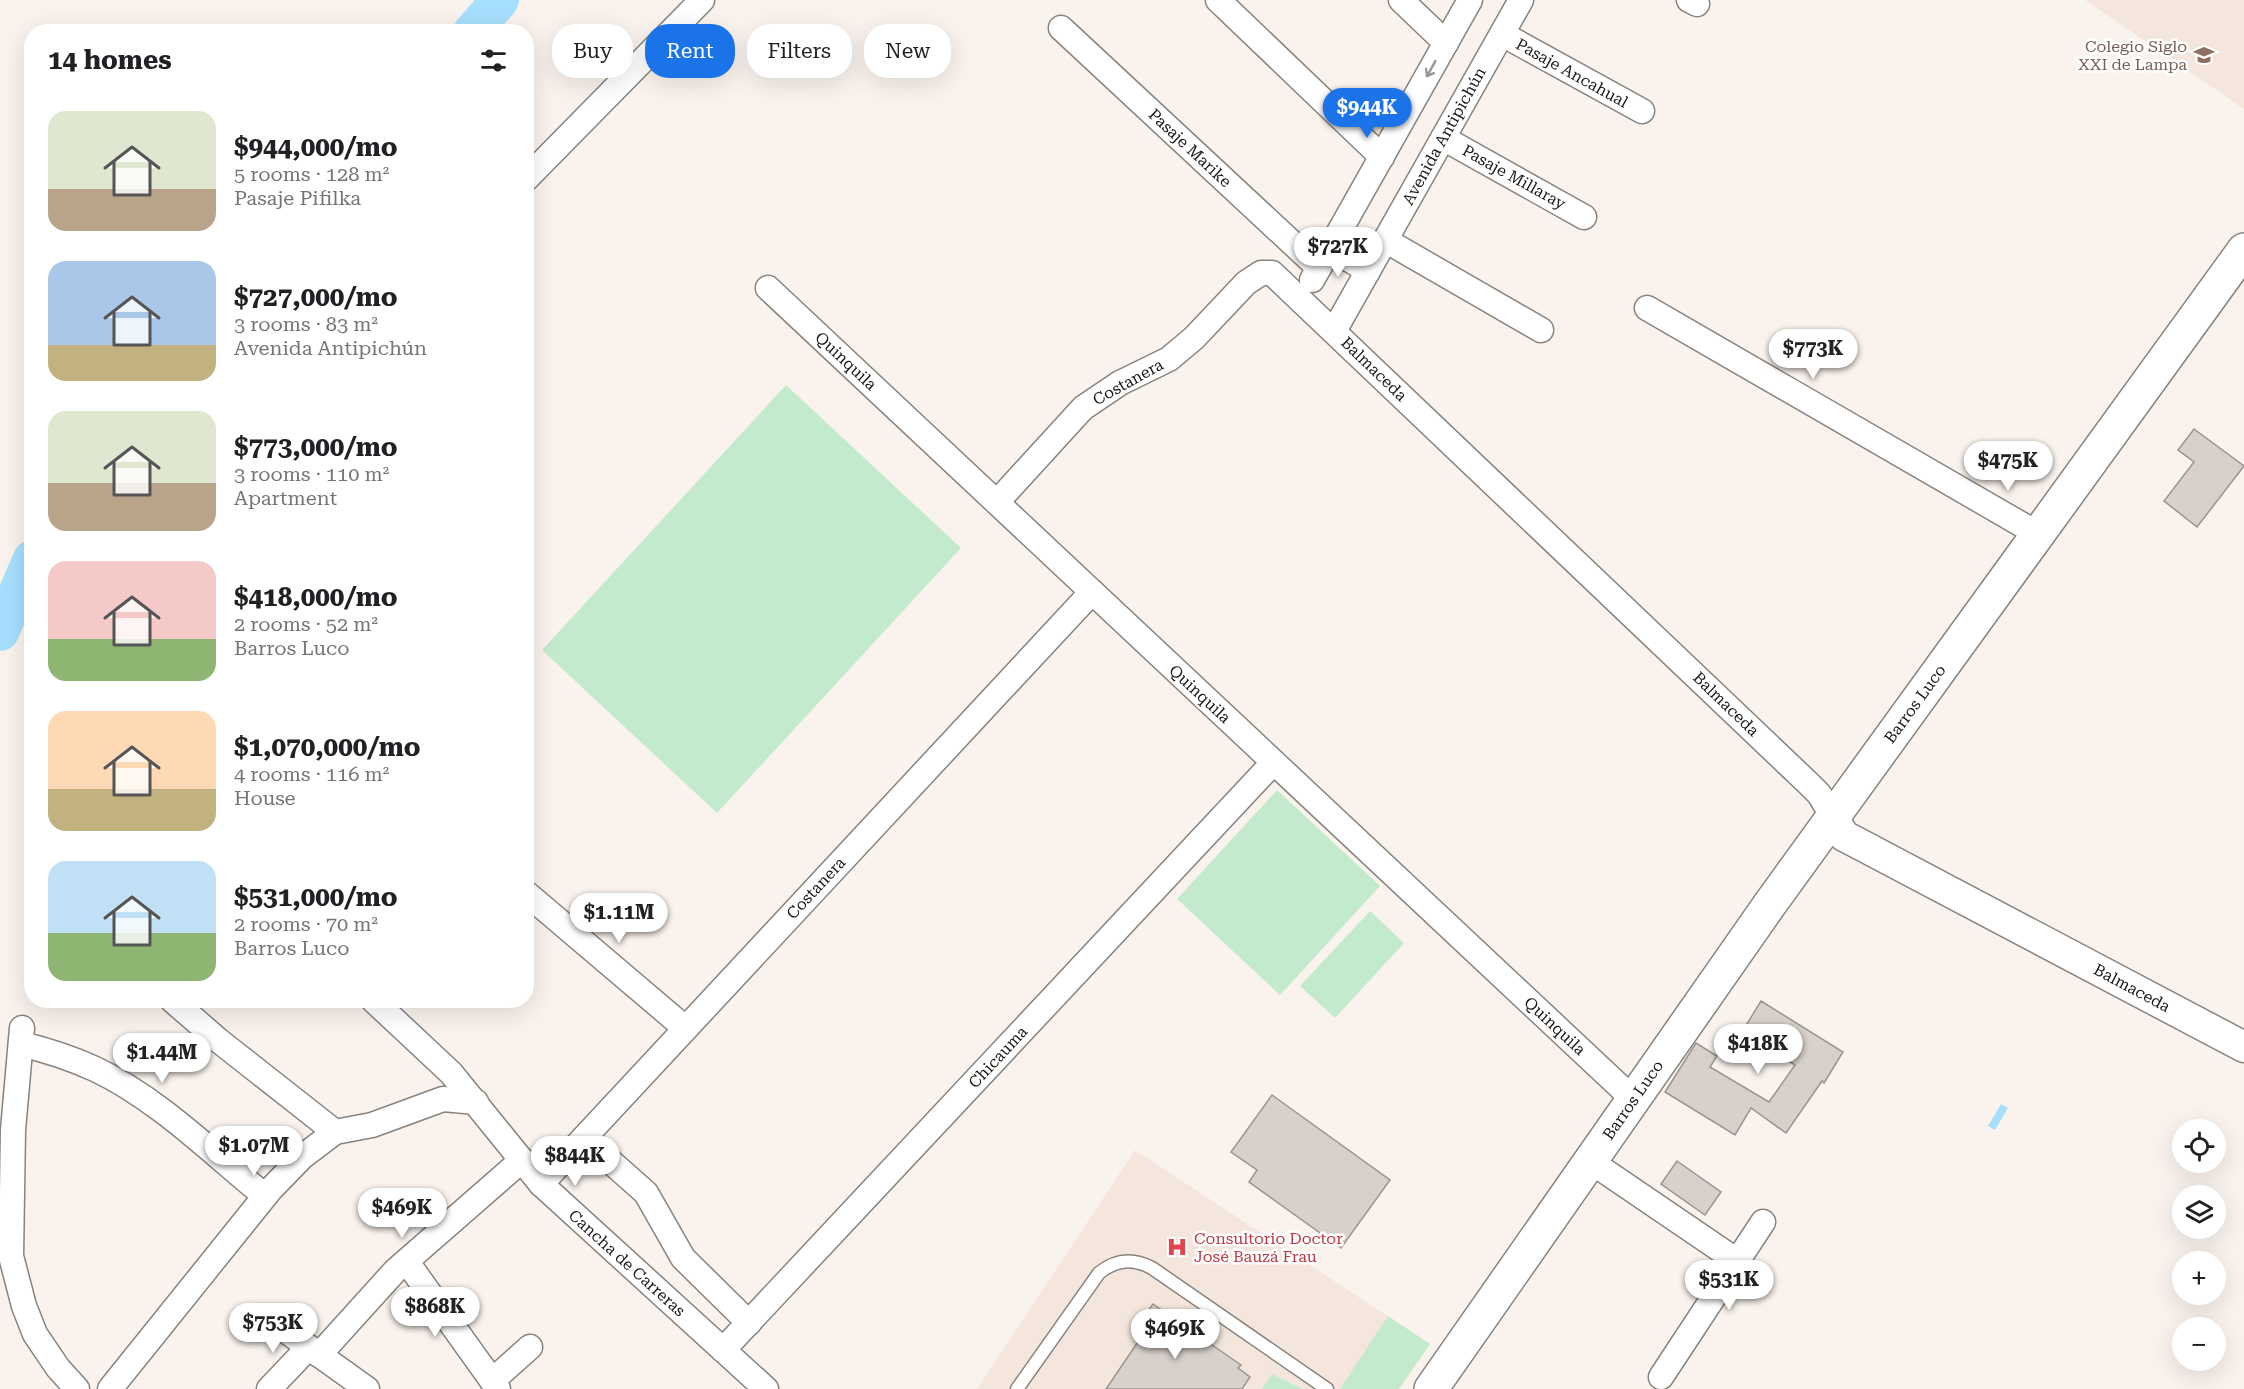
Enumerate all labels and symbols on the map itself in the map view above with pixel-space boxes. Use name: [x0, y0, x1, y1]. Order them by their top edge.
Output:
street label: Pasaje Ancahual: [1513, 34, 1631, 112]
place label: Colegio Siglo XXI de Lampa: [2078, 37, 2187, 74]
school or university icon: Colegio Siglo XXI de Lampa: [2192, 43, 2216, 67]
one-way arrow: [1425, 60, 1437, 77]
street label: Avenida Antipichún: [1398, 64, 1490, 208]
pin: $944K: [1325, 88, 1409, 139]
street label: Pasaje Marike: [1145, 105, 1235, 191]
street label: Pasaje Millaray: [1459, 141, 1570, 214]
pin: $727K: [1296, 227, 1380, 278]
street label: Quinquila: [811, 328, 881, 394]
pin: $773K: [1771, 329, 1855, 380]
street label: Balmaceda: [1337, 333, 1411, 405]
street label: Costanera: [1089, 355, 1167, 409]
pin: $475K: [1966, 441, 2050, 492]
street label: Quinquila: [1165, 661, 1235, 727]
street label: Barros Luco: [1880, 661, 1950, 747]
street label: Balmaceda: [1689, 668, 1763, 740]
street label: Costanera: [783, 853, 850, 923]
pin: $1.11M: [570, 893, 668, 944]
street label: Balmaceda: [2090, 960, 2174, 1016]
street label: Quinquila: [1520, 993, 1590, 1059]
street label: Chicauma: [965, 1022, 1032, 1092]
pin: $418K: [1716, 1024, 1800, 1075]
pin: $1.44M: [113, 1033, 211, 1084]
street label: Barros Luco: [1599, 1057, 1667, 1143]
pin: $1.07M: [205, 1126, 303, 1177]
pin: $844K: [533, 1136, 617, 1187]
pin: $469K: [360, 1188, 444, 1239]
street label: Cancha de Carreras: [565, 1206, 689, 1321]
place label: Consultorio Doctor José Bauzá Frau: [1194, 1229, 1343, 1266]
hospital icon: Consultorio Doctor José Bauzá Frau: [1165, 1235, 1189, 1259]
pin: $531K: [1687, 1260, 1771, 1311]
pin: $868K: [393, 1287, 477, 1338]
pin: $753K: [231, 1303, 315, 1354]
pin: $469K: [1133, 1309, 1217, 1360]

